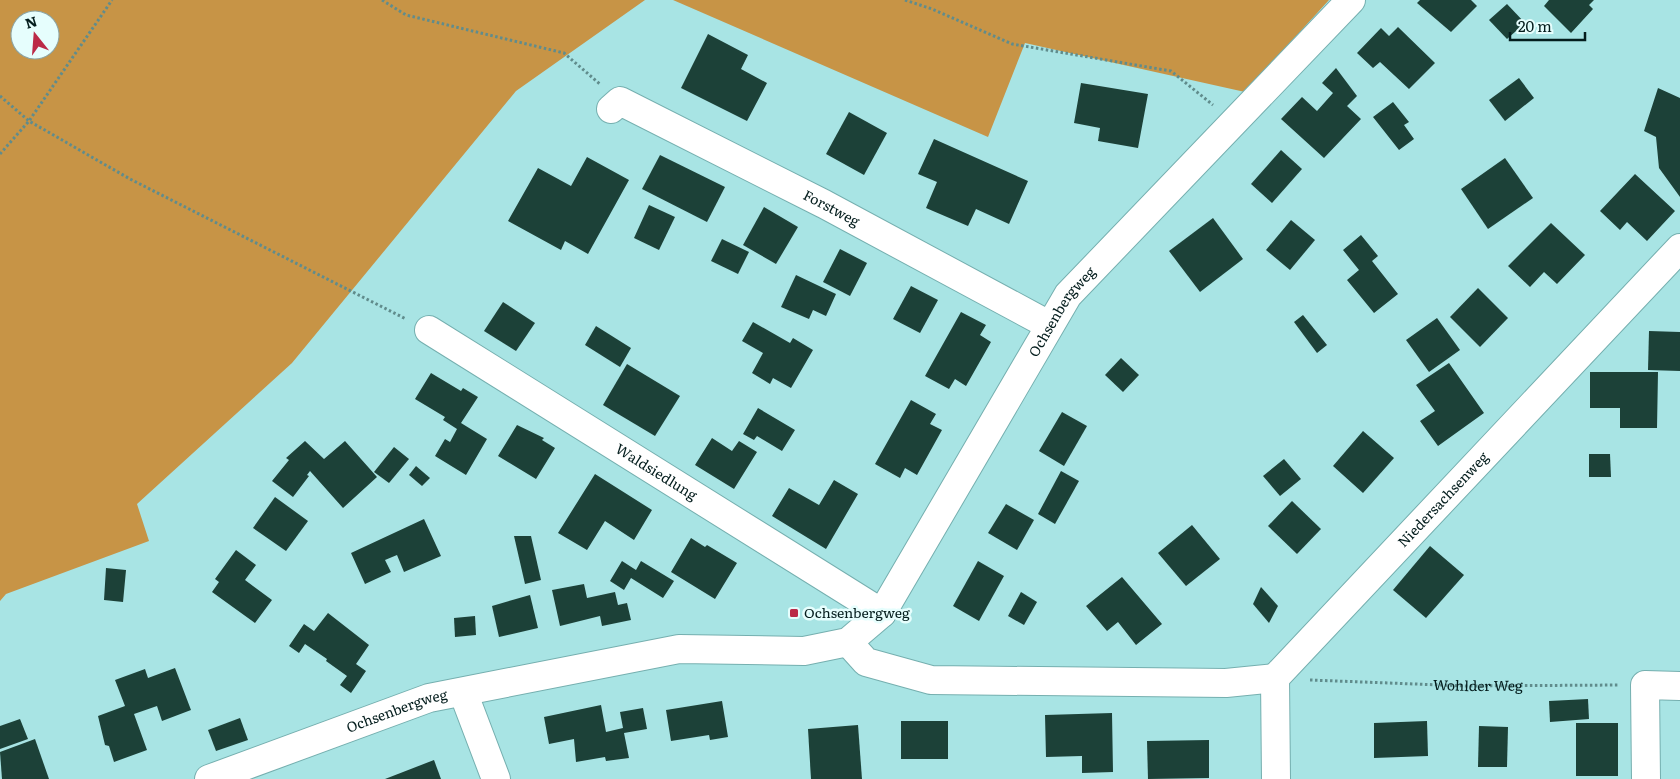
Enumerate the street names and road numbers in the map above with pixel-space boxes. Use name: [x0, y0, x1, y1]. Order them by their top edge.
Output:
street label: Forstweg: [800, 184, 864, 231]
street label: Ochsenbergweg: [1023, 261, 1099, 360]
street label: Waldsiedlung: [612, 438, 702, 504]
street label: Niedersachsenweg: [1392, 447, 1492, 551]
street label: Wohlder Weg: [1433, 674, 1523, 695]
street label: Ochsenbergweg: [343, 684, 449, 737]

